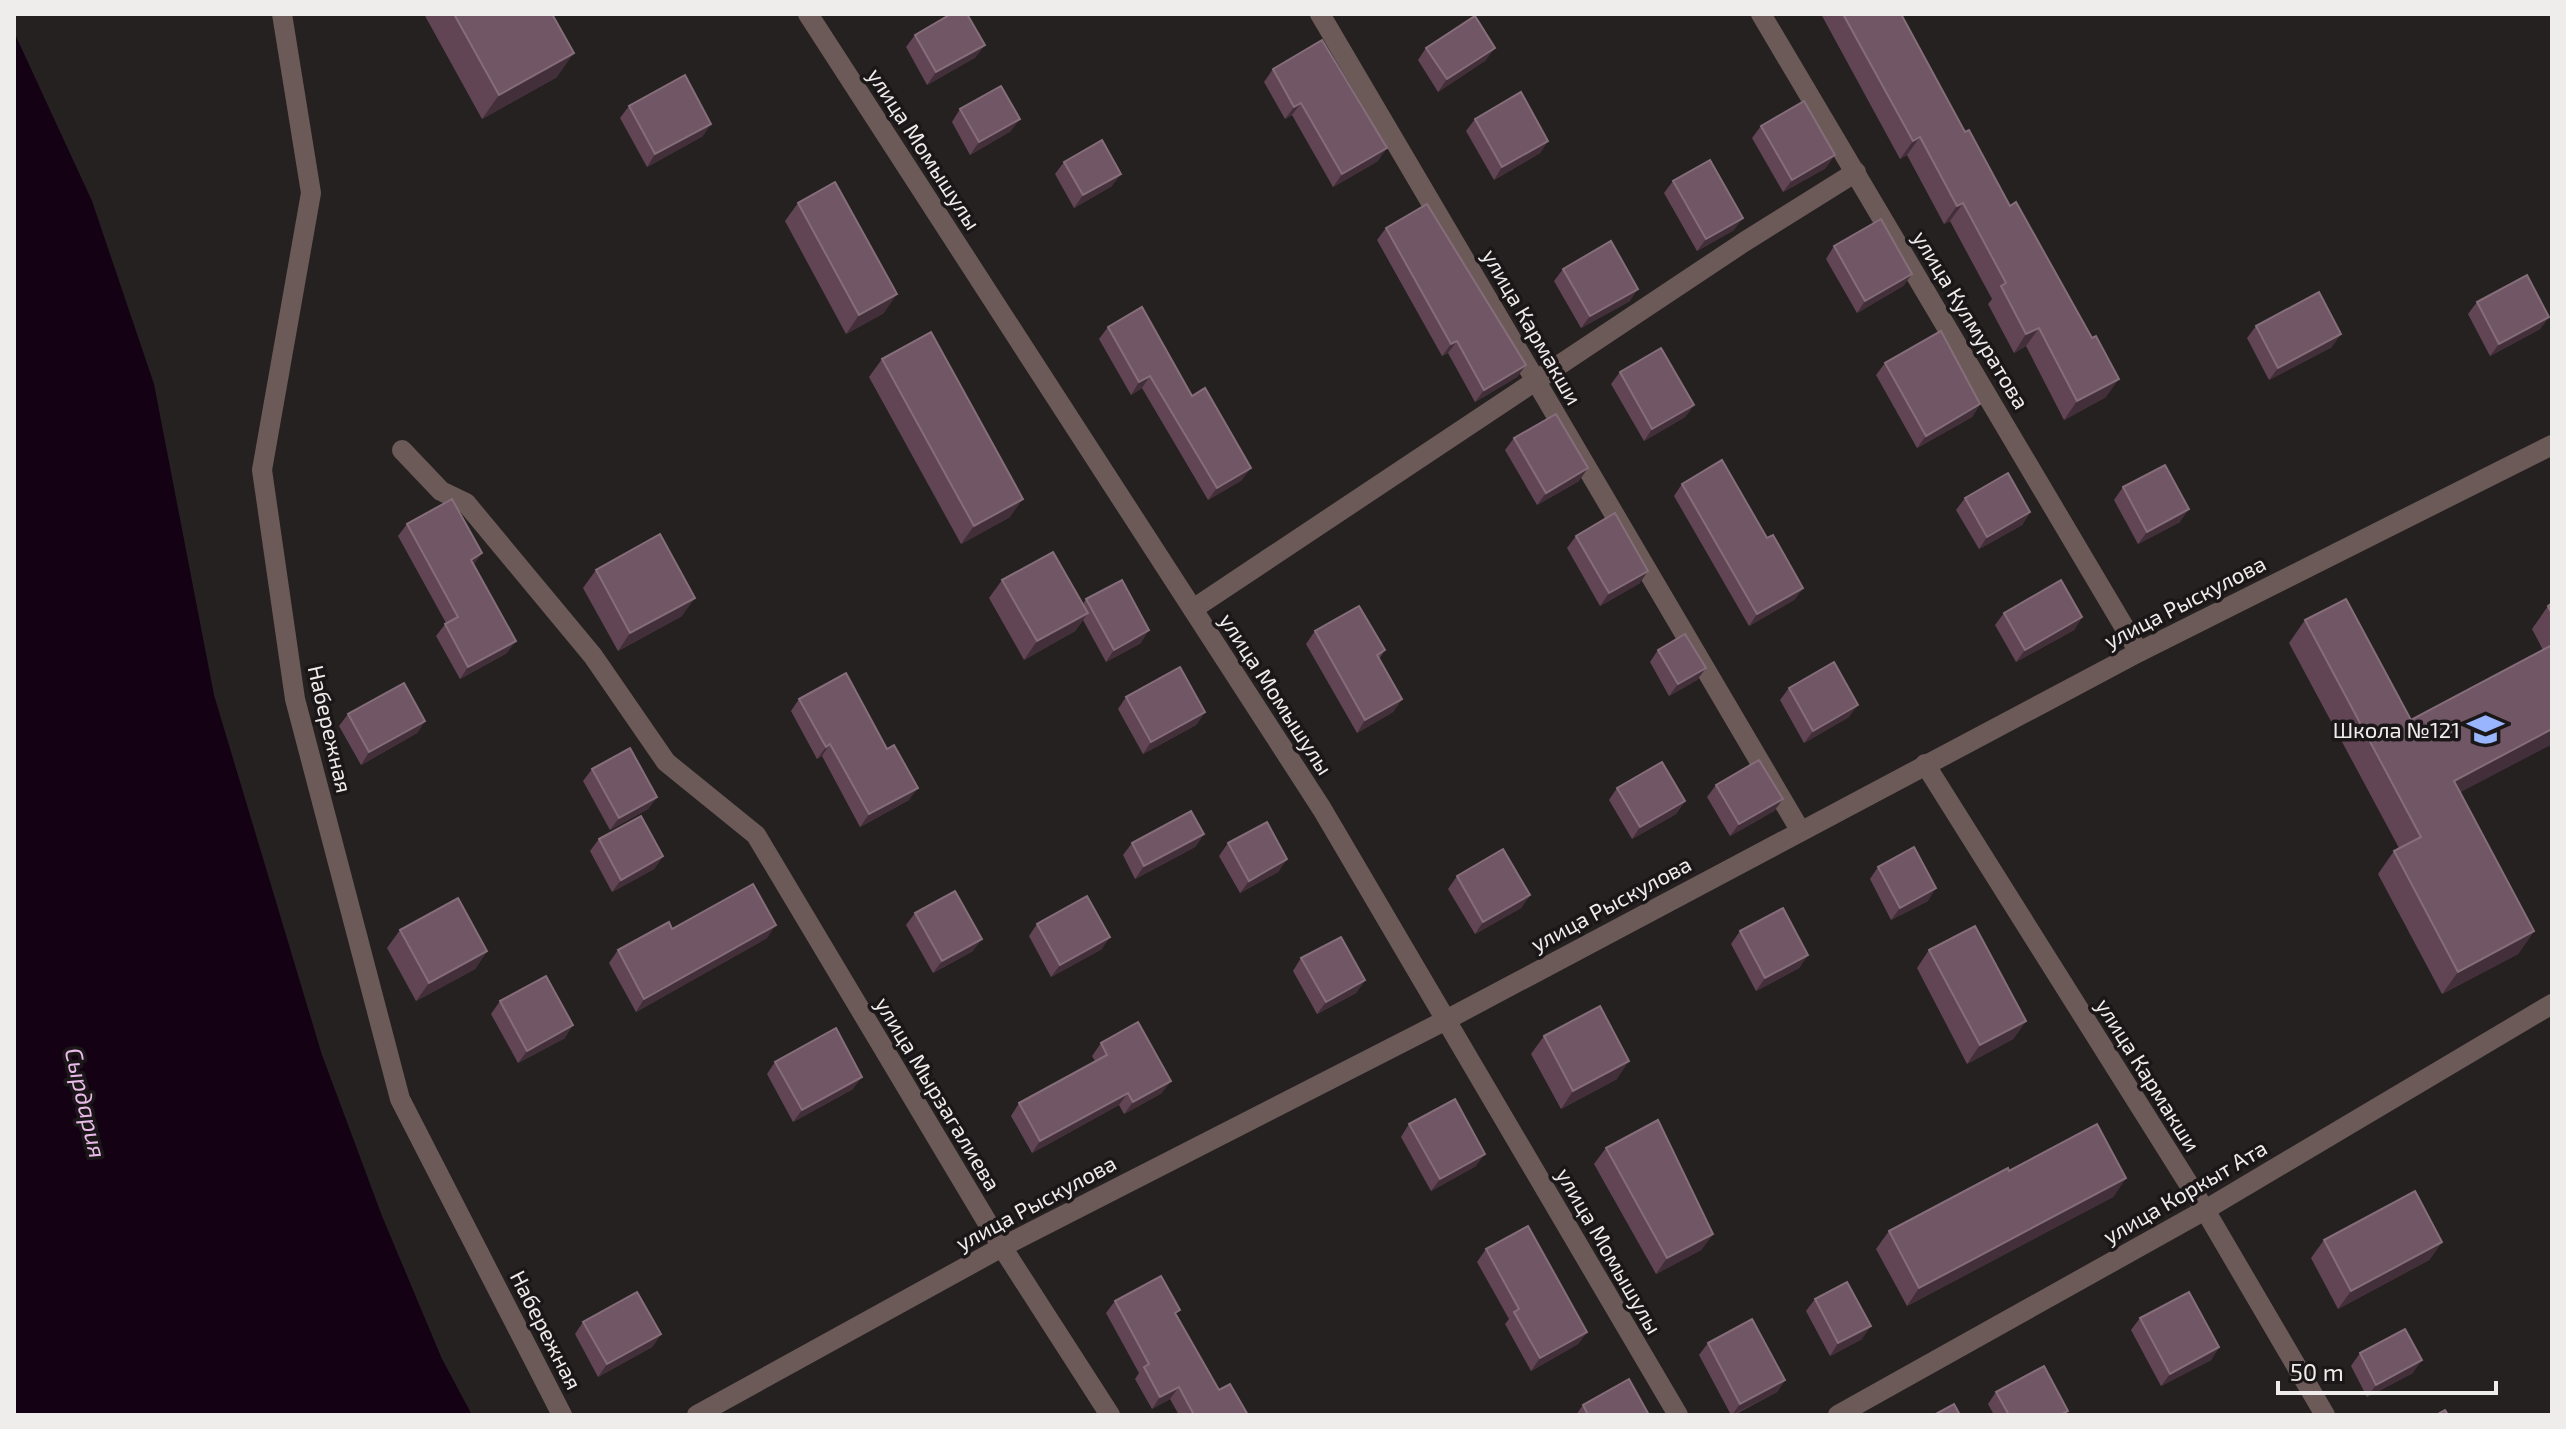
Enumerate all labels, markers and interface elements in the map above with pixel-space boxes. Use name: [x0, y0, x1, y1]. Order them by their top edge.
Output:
street label: улица Момышулы: [862, 63, 987, 235]
street label: улица Кулмуратова: [1908, 226, 2035, 414]
street label: улица Кармакши: [1477, 244, 1588, 410]
street label: улица Рыскулова: [2099, 549, 2270, 654]
street label: улица Момышулы: [1214, 608, 1339, 780]
street label: Набережная: [304, 662, 358, 795]
school or university icon: Школа №121: [2467, 711, 2505, 749]
place label: Школа №121: [2333, 716, 2460, 742]
street label: улица Рыскулова: [1526, 850, 1696, 957]
street label: улица Мырзагалиева: [870, 992, 1007, 1195]
street label: улица Кармакши: [2090, 993, 2206, 1156]
water label: Сырдария: [60, 1045, 113, 1161]
street label: улица Коркыт Ата: [2098, 1134, 2271, 1249]
street label: улица Рыскулова: [951, 1149, 1121, 1256]
street label: улица Момышулы: [1551, 1163, 1668, 1339]
street label: Набережная: [506, 1266, 588, 1393]
scale bar: [2278, 1345, 2496, 1395]
text: 50 m: [2290, 1357, 2344, 1386]

